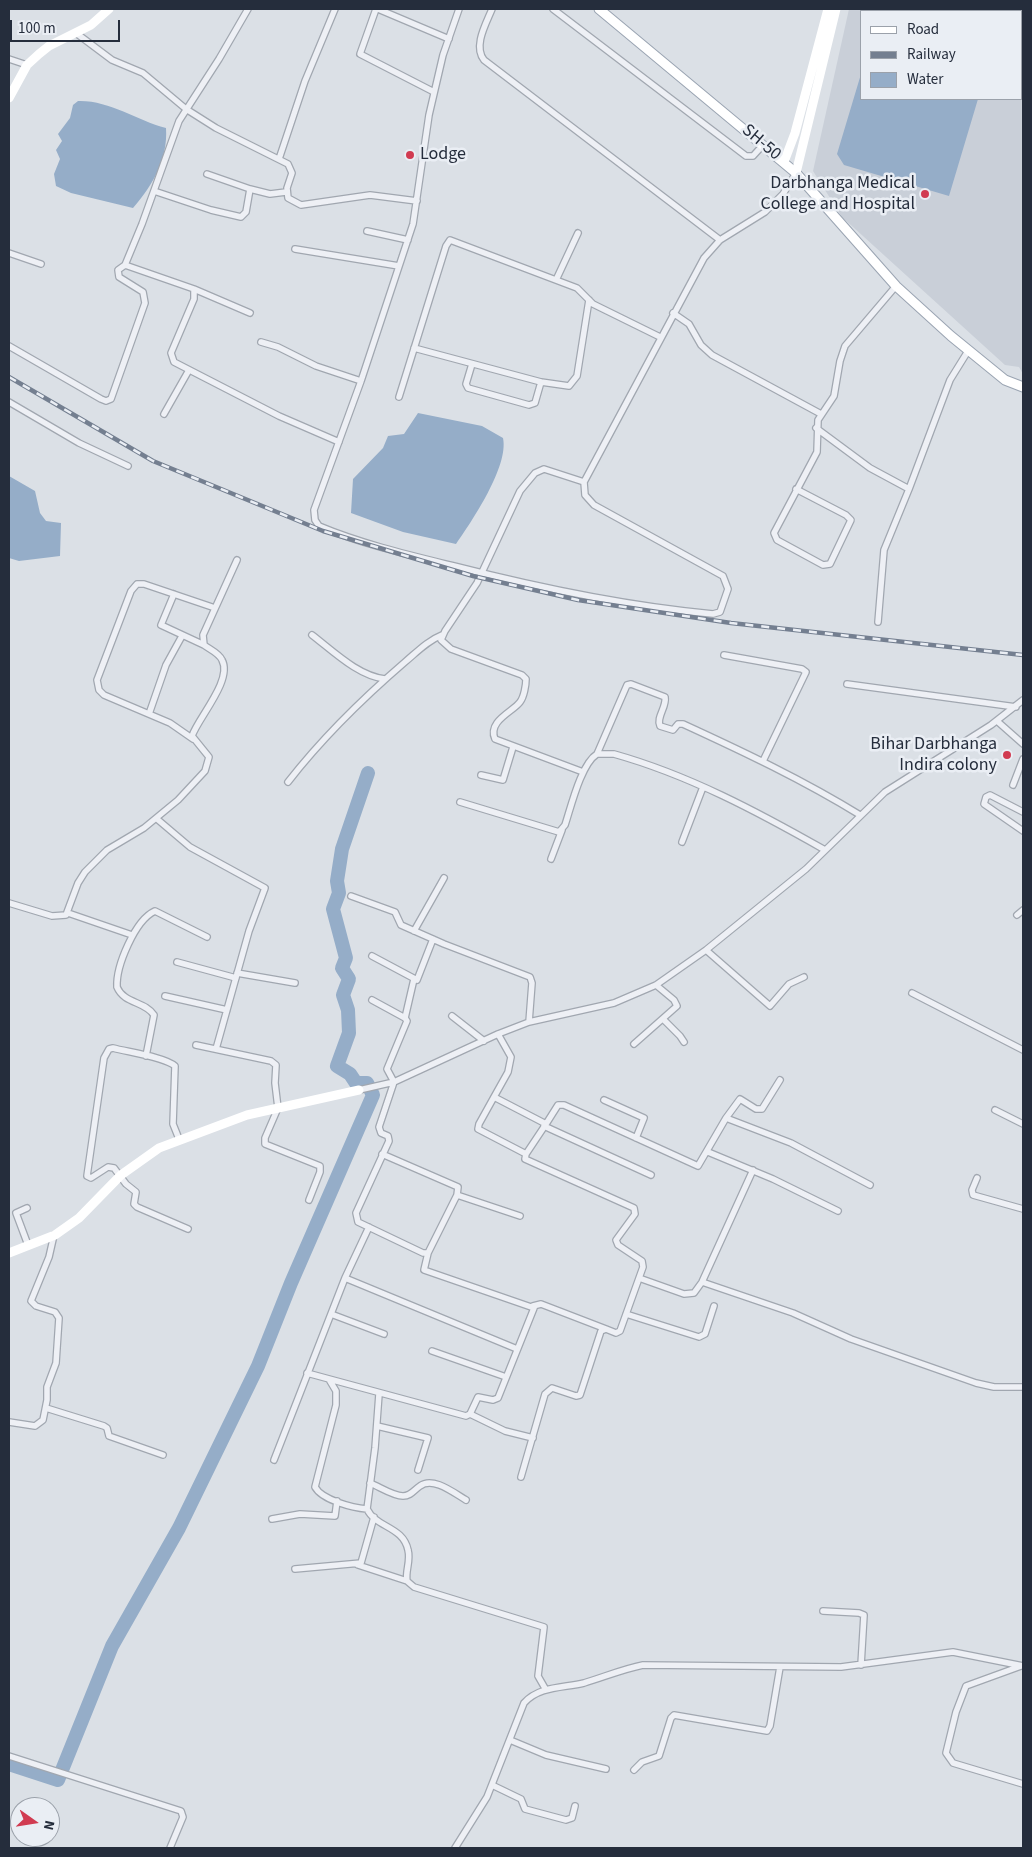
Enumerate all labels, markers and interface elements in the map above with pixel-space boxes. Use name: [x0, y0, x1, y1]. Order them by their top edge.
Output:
scale bar: [12, 10, 122, 42]
legend: [860, 10, 1022, 100]
text: 100 m: [18, 18, 56, 39]
text: Road: [907, 19, 939, 40]
text: Railway: [907, 44, 956, 65]
text: Water: [907, 69, 943, 90]
street label: SH-50: [737, 120, 785, 166]
place label: Lodge: [420, 144, 466, 166]
marker: Lodge: [404, 149, 416, 161]
place label: Darbhanga Medical College and Hospital: [760, 173, 915, 215]
marker: Darbhanga Medical College and Hospital: [919, 188, 931, 200]
place label: Bihar Darbhanga Indira colony: [870, 734, 997, 776]
marker: Bihar Darbhanga Indira colony: [1001, 749, 1013, 761]
north arrow: [10, 1797, 60, 1847]
text: N: [38, 1818, 59, 1832]

